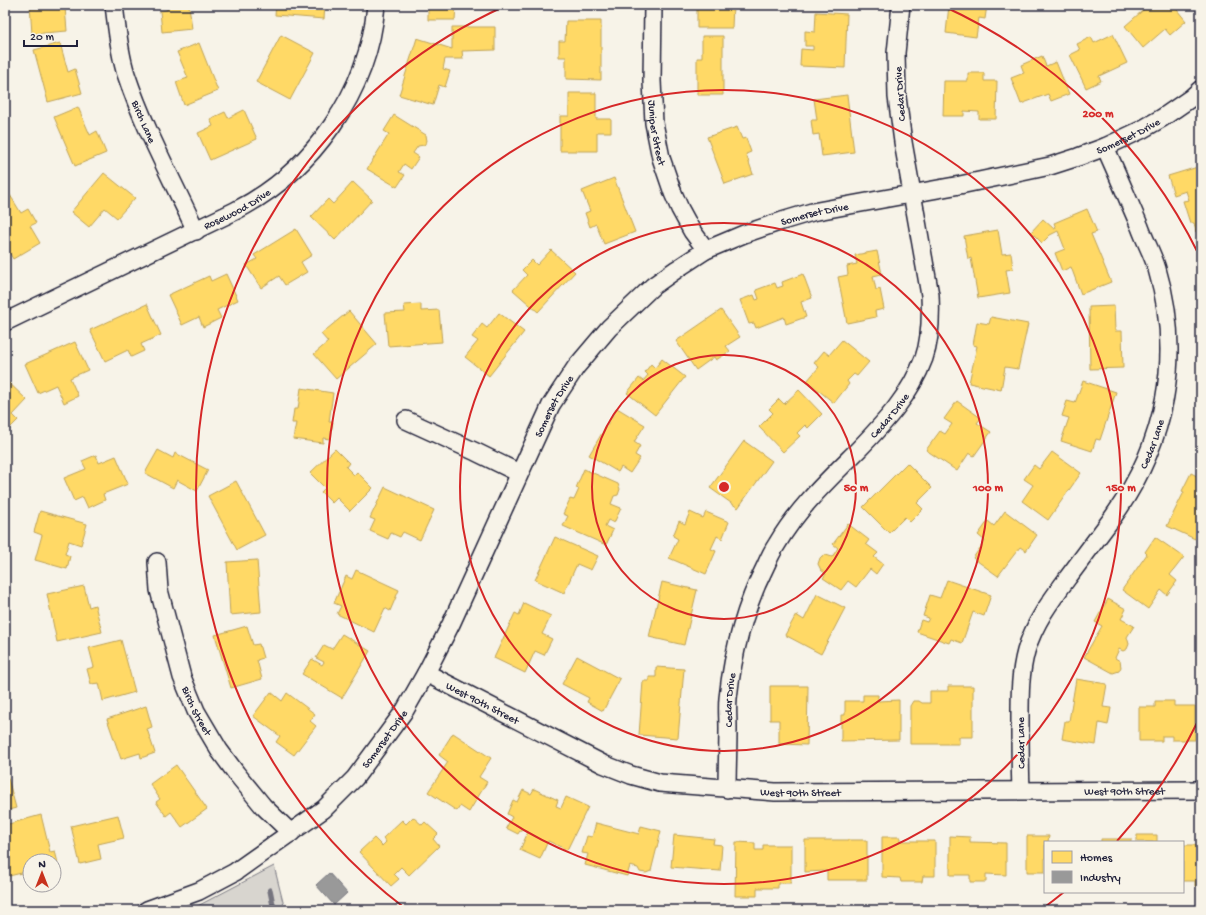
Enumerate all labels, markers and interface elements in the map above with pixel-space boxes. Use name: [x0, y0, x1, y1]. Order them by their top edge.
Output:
scale bar: [24, 22, 77, 48]
text: 20 m: [30, 31, 55, 45]
street label: Cedar Drive: [893, 66, 909, 122]
street label: Birch Lane: [128, 98, 157, 146]
street label: Juniper Street: [645, 100, 668, 169]
text: 200 m: [1083, 108, 1114, 122]
street label: Somerset Drive: [1095, 116, 1163, 158]
street label: Rosewood Drive: [202, 187, 274, 233]
street label: Somerset Drive: [780, 201, 850, 229]
street label: Somerset Drive: [533, 373, 577, 439]
street label: Cedar Drive: [868, 391, 913, 441]
street label: Cedar Lane: [1138, 418, 1168, 471]
centre of rings: [717, 480, 731, 494]
text: 50 m: [844, 482, 869, 496]
text: 100 m: [972, 482, 1003, 496]
text: 150 m: [1105, 482, 1136, 496]
street label: Cedar Drive: [724, 672, 739, 727]
street label: West 90th Street: [444, 680, 522, 728]
street label: Birch Street: [178, 684, 214, 740]
street label: Somerset Drive: [360, 708, 411, 771]
street label: Cedar Lane: [1016, 717, 1028, 769]
street label: West 90th Street: [1084, 786, 1166, 799]
street label: West 90th Street: [760, 787, 842, 800]
legend: [1044, 841, 1184, 893]
text: Homes: [1080, 852, 1113, 866]
north arrow: [22, 853, 62, 893]
text: N: [38, 859, 46, 871]
text: Industry: [1080, 872, 1121, 886]

